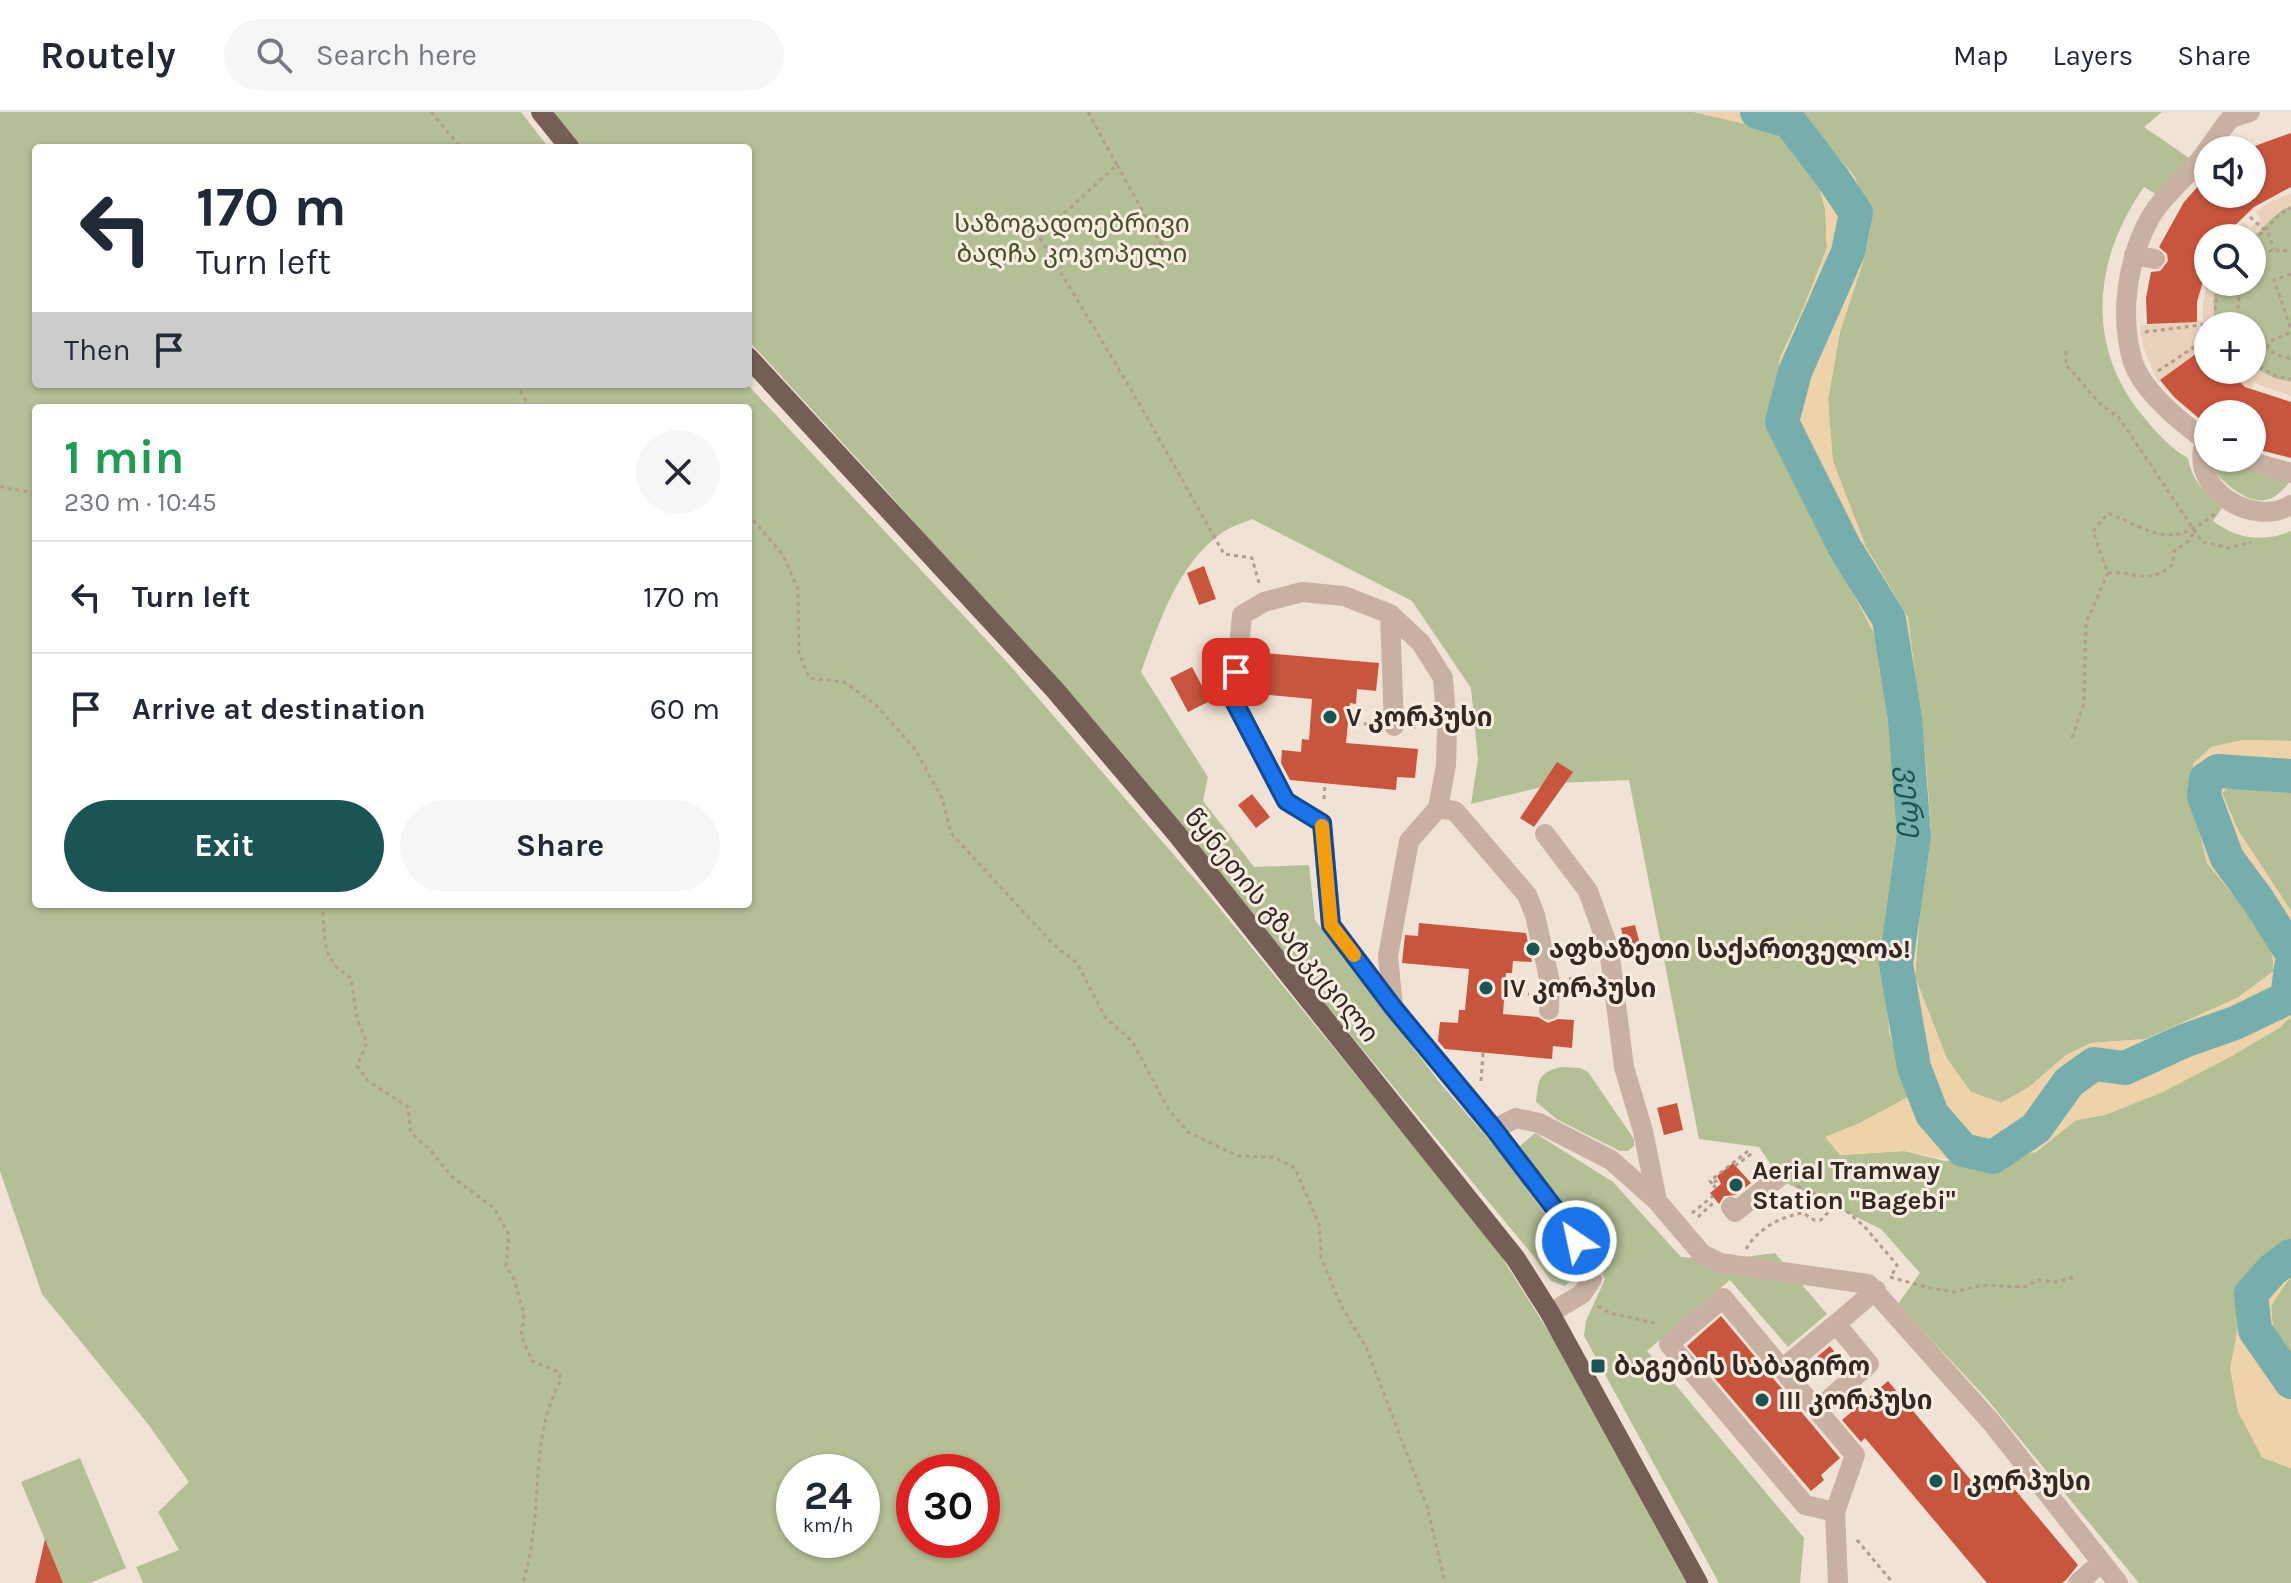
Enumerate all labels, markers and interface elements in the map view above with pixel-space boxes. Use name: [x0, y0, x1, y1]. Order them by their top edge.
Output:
search box: [224, 19, 784, 91]
text: Routely: [40, 33, 176, 78]
icon: search: [252, 33, 296, 77]
text: Search here: [316, 37, 477, 73]
text: Map: [1953, 39, 2008, 72]
text: Layers: [2052, 39, 2133, 72]
text: Share: [2177, 39, 2251, 72]
map controls: [2194, 136, 2266, 472]
button: sound: [2194, 136, 2266, 208]
text: 170 m: [196, 174, 347, 239]
icon: left: [64, 176, 168, 280]
park label: საზოგადოებრივი ბაღჩა კოკოპელი: [954, 208, 1190, 269]
button: search: [2194, 224, 2266, 296]
text: Turn left: [196, 241, 331, 283]
button: +: [2194, 312, 2266, 384]
icon: arrive: [147, 328, 191, 372]
text: Then: [64, 332, 131, 368]
button: −: [2194, 400, 2266, 472]
text: 1 min: [64, 429, 184, 485]
button: close: [636, 430, 720, 514]
text: 230 m · 10:45: [64, 487, 217, 518]
icon: left: [64, 575, 108, 619]
text: Turn left: [132, 579, 250, 615]
text: 170 m: [643, 579, 720, 615]
pin: [1202, 638, 1270, 706]
icon: arrive: [1214, 650, 1258, 694]
icon: arrive: [64, 687, 108, 731]
text: Arrive at destination: [132, 691, 426, 727]
text: 60 m: [650, 691, 720, 727]
place label: V კორპუსი: [1346, 702, 1492, 733]
marker: V კორპუსი: [1321, 708, 1339, 726]
water label: ვერე: [1892, 764, 1930, 840]
button: Exit: [64, 800, 384, 892]
button: Share: [400, 800, 720, 892]
street label: წყნეთის გზატკეცილი: [1178, 802, 1385, 1048]
place label: აფხაზეთი საქართველოა!: [1549, 934, 1911, 965]
marker: აფხაზეთი საქართველოა!: [1524, 940, 1542, 958]
place label: IV კორპუსი: [1502, 973, 1656, 1004]
marker: IV კორპუსი: [1477, 979, 1495, 997]
place label: Aerial Tramway Station "Bagebi": [1752, 1155, 1956, 1216]
marker: Aerial Tramway Station "Bagebi": [1727, 1176, 1745, 1194]
position arrow: [1534, 1199, 1618, 1283]
place label: ბაგების საბაგირო: [1614, 1351, 1870, 1382]
marker: ბაგების საბაგირო: [1589, 1357, 1607, 1375]
place label: III კორპუსი: [1778, 1385, 1933, 1416]
marker: III კორპუსი: [1753, 1391, 1771, 1409]
speed limit sign: 30: [896, 1454, 1000, 1558]
place label: I კორპუსი: [1952, 1466, 2091, 1497]
text: 24: [804, 1472, 852, 1519]
marker: I კორპუსი: [1927, 1472, 1945, 1490]
text: km/h: [803, 1514, 853, 1537]

